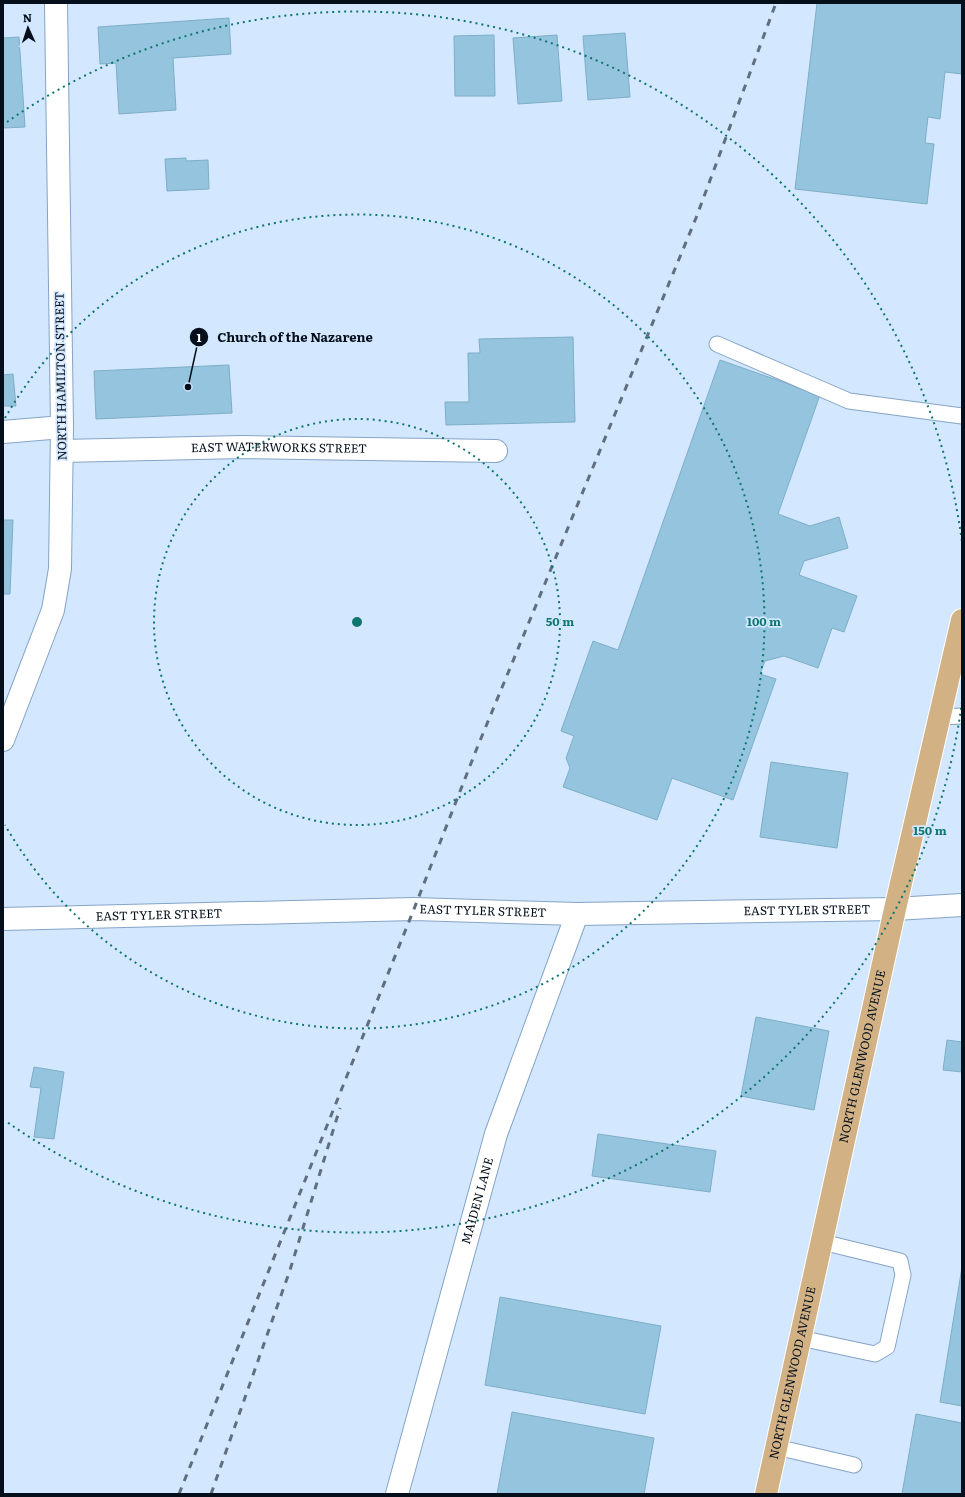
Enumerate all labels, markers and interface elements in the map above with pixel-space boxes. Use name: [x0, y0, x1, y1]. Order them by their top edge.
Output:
north arrow: [8, 8, 48, 48]
text: N: [22, 9, 32, 25]
street label: NORTH HAMILTON STREET: [50, 291, 70, 461]
callout: Church of the Nazarene: [189, 325, 380, 350]
text: Church of the Nazarene: [217, 327, 373, 346]
text: 1: [197, 328, 202, 346]
street label: EAST WATERWORKS STREET: [191, 437, 367, 457]
text: 50 m: [546, 612, 574, 630]
text: 100 m: [747, 612, 781, 630]
centre of rings: [350, 615, 364, 629]
text: 150 m: [913, 821, 947, 839]
street label: EAST TYLER STREET: [419, 899, 547, 921]
street label: EAST TYLER STREET: [743, 899, 870, 919]
street label: EAST TYLER STREET: [95, 904, 223, 925]
street label: NORTH GLENWOOD AVENUE: [834, 968, 889, 1144]
street label: MAIDEN LANE: [456, 1155, 497, 1246]
street label: NORTH GLENWOOD AVENUE: [764, 1284, 820, 1461]

